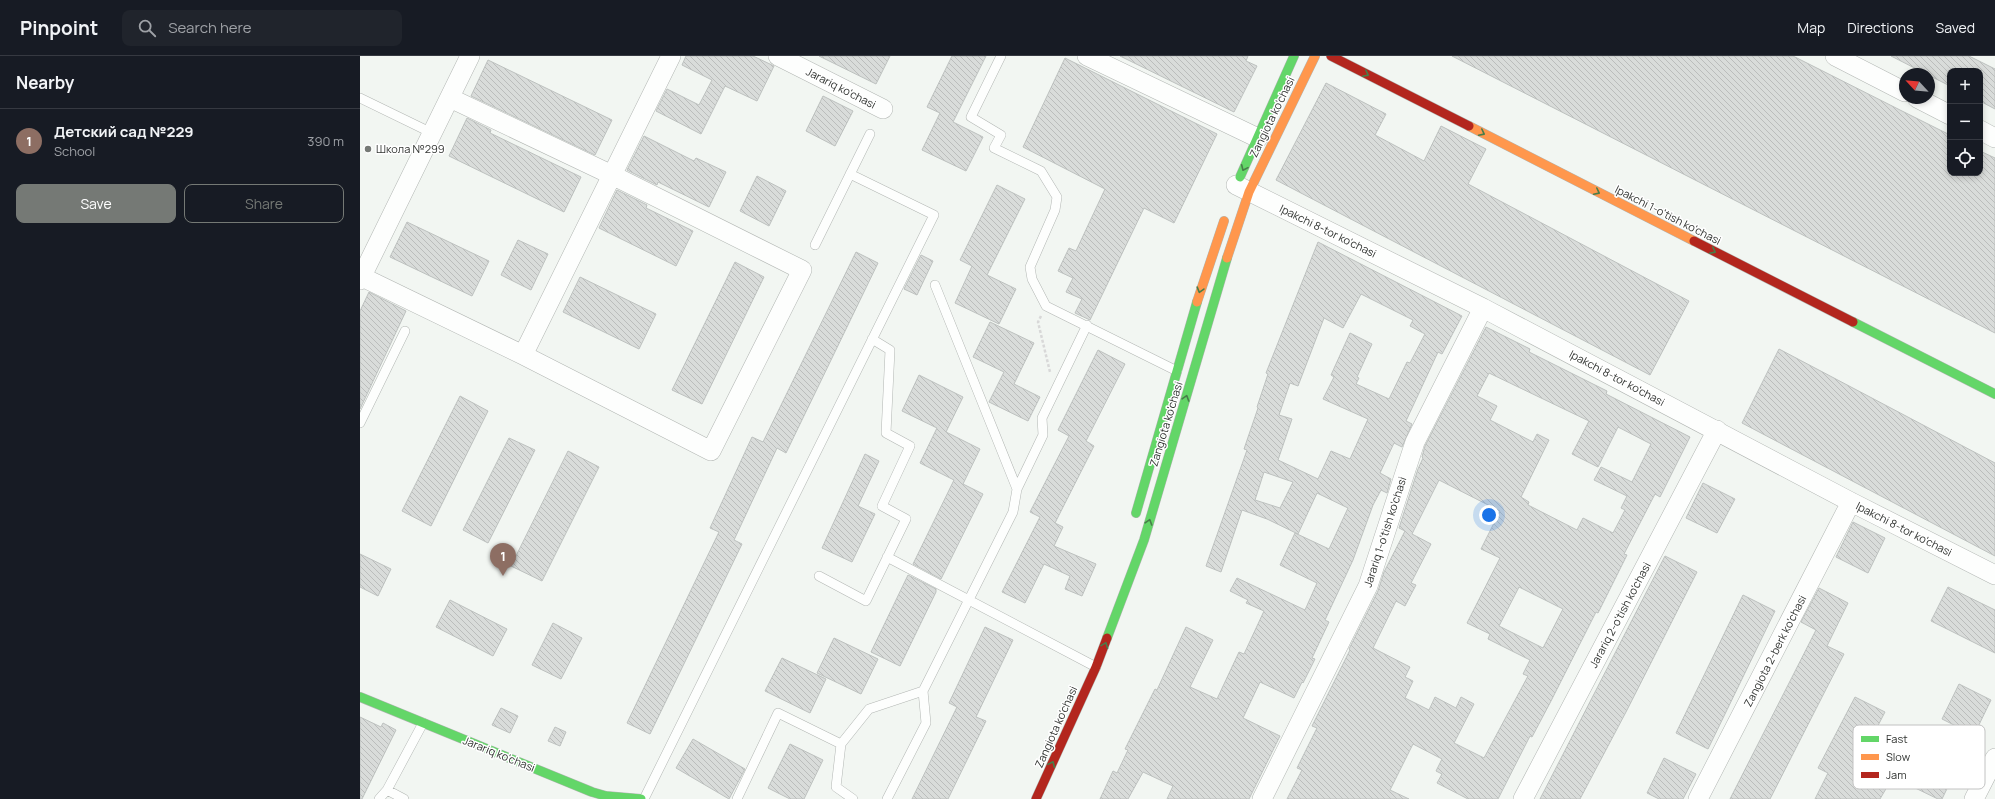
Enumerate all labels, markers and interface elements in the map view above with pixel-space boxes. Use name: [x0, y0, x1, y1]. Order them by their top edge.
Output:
search box: [122, 10, 402, 46]
text: Pinpoint: [20, 15, 98, 41]
icon: search: [136, 17, 158, 39]
text: Search here: [168, 17, 252, 38]
text: Map: [1797, 18, 1825, 37]
text: Directions: [1847, 18, 1914, 37]
text: Saved: [1936, 18, 1975, 37]
street label: Jarariq ko'chasi: [804, 64, 879, 112]
north arrow: [1899, 68, 1935, 104]
map controls: [1947, 68, 1983, 176]
button: +: [1947, 68, 1983, 104]
one-way arrow: [1362, 69, 1369, 77]
text: Nearby: [16, 71, 74, 94]
street label: Zangiota ko'chasi: [1246, 74, 1298, 160]
button: −: [1947, 104, 1983, 140]
text: Детский сад №229: [54, 121, 194, 142]
one-way arrow: [1477, 128, 1485, 136]
text: 1: [26, 132, 32, 150]
text: 390 m: [307, 132, 344, 150]
button: locate: [1947, 140, 1983, 176]
place label: Школа №299: [376, 141, 445, 156]
text: School: [54, 142, 95, 160]
marker: Школа №299: [363, 144, 373, 154]
one-way arrow: [1241, 164, 1249, 172]
street label: Ipakchi 1-o'tish ko'chasi: [1613, 181, 1724, 248]
button: Save: [16, 184, 176, 223]
button: Share: [184, 184, 344, 223]
one-way arrow: [1593, 187, 1601, 195]
street label: Ipakchi 8-tor ko'chasi: [1277, 201, 1379, 261]
one-way arrow: [1709, 246, 1717, 254]
one-way arrow: [1196, 287, 1205, 294]
street label: Ipakchi 8-tor ko'chasi: [1567, 346, 1668, 409]
street label: Zangiota ko'chasi: [1146, 380, 1186, 468]
one-way arrow: [1181, 395, 1190, 402]
street label: Jarariq 1-o'tish ko'chasi: [1360, 475, 1409, 589]
street label: Ipakchi 8-tor ko'chasi: [1854, 498, 1955, 559]
your location: [1479, 505, 1499, 525]
one-way arrow: [1144, 519, 1153, 526]
pin: 1: [490, 543, 516, 576]
street label: Jarariq 2-o'tish ko'chasi: [1585, 559, 1654, 670]
street label: Zangiota 2-berk ko'chasi: [1740, 592, 1809, 709]
one-way arrow: [1100, 641, 1108, 648]
street label: Zangiota ko'chasi: [1031, 684, 1080, 770]
legend: [1853, 725, 1985, 789]
text: Fast: [1886, 731, 1908, 746]
street label: Jarariq ko'chasi: [461, 732, 537, 775]
text: Slow: [1886, 749, 1911, 764]
one-way arrow: [1047, 760, 1055, 768]
text: Jam: [1886, 767, 1907, 782]

